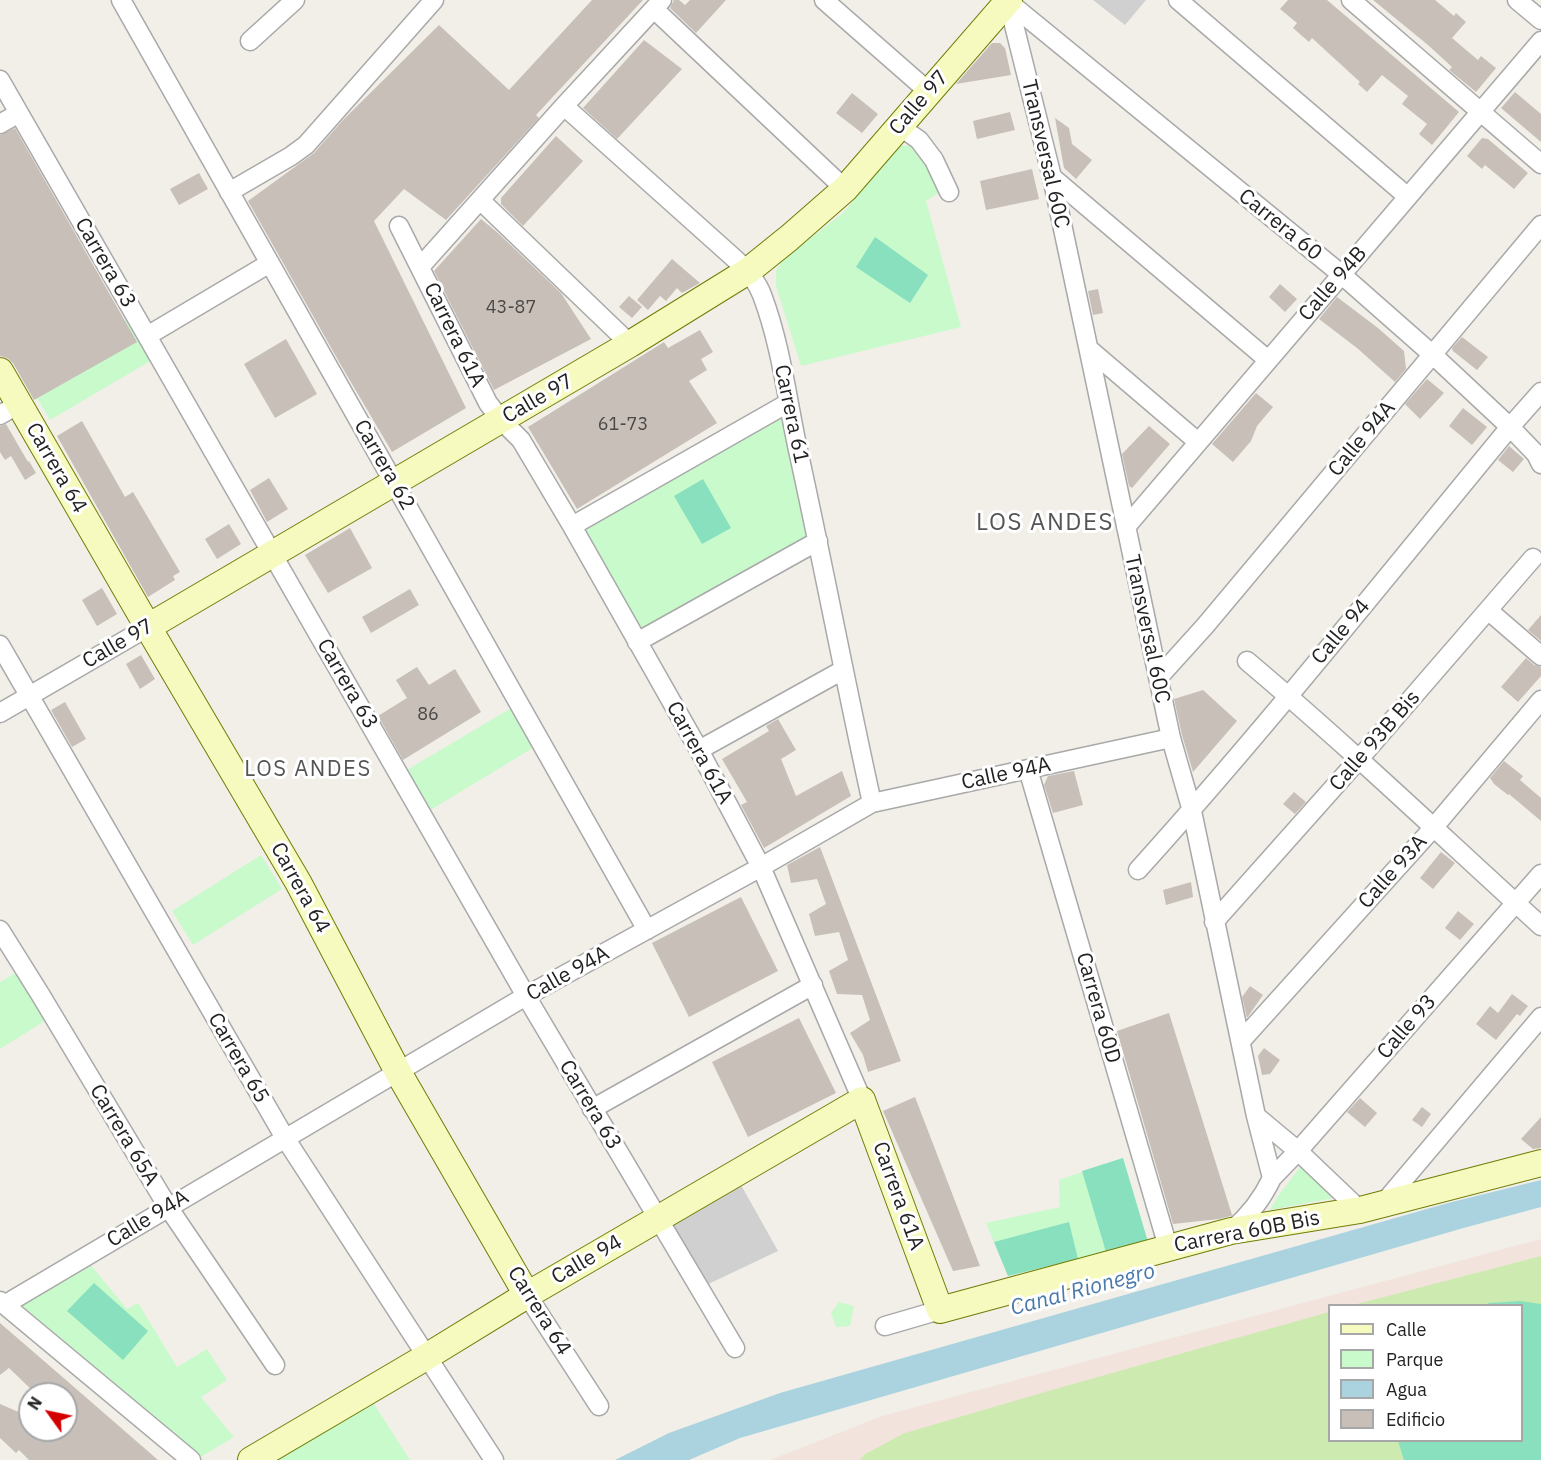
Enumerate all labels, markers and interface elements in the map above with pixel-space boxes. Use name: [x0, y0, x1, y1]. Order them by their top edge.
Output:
street label: Calle 97: [884, 66, 954, 140]
street label: Transversal 60C: [1016, 77, 1074, 231]
street label: Carrera 60: [1233, 184, 1327, 266]
street label: Carrera 63: [69, 213, 141, 313]
street label: Calle 94B: [1294, 241, 1372, 327]
street label: Carrera 61A: [418, 278, 490, 392]
house number: 43-87: [486, 297, 536, 319]
street label: Carrera 61: [768, 362, 814, 466]
street label: Calle 97: [498, 369, 578, 429]
street label: Calle 94A: [1323, 396, 1401, 482]
house number: 61-73: [598, 414, 648, 436]
street label: Carrera 62: [348, 415, 420, 515]
street label: Carrera 64: [20, 418, 92, 518]
district label: LOS ANDES: [976, 509, 1114, 537]
street label: Transversal 60C: [1119, 552, 1175, 706]
street label: Calle 94: [1307, 594, 1375, 670]
street label: Calle 97: [78, 614, 158, 674]
street label: Carrera 63: [311, 634, 383, 734]
street label: Calle 93B Bis: [1324, 686, 1426, 796]
street label: Carrera 61A: [660, 697, 738, 809]
house number: 86: [417, 704, 439, 726]
street label: Calle 94A: [959, 752, 1053, 796]
district label: LOS ANDES: [244, 757, 372, 783]
street label: Calle 93A: [1353, 830, 1433, 914]
street label: Carrera 64: [265, 838, 335, 938]
street label: Calle 94A: [522, 941, 614, 1007]
street label: Carrera 60D: [1070, 950, 1126, 1066]
street label: Calle 93: [1372, 990, 1442, 1064]
street label: Carrera 65: [202, 1008, 274, 1108]
street label: Carrera 63: [553, 1056, 627, 1154]
street label: Carrera 65A: [84, 1080, 164, 1190]
street label: Carrera 61A: [867, 1138, 929, 1254]
street label: Calle 94A: [103, 1185, 193, 1253]
street label: Carrera 60B Bis: [1172, 1206, 1322, 1258]
street label: Calle 94: [547, 1230, 627, 1290]
water label: Canal Rionegro: [1008, 1258, 1158, 1322]
street label: Carrera 64: [502, 1262, 576, 1360]
legend: [1328, 1304, 1523, 1442]
text: Calle: [1386, 1318, 1426, 1341]
text: Parque: [1386, 1348, 1443, 1371]
text: Agua: [1386, 1378, 1427, 1401]
north arrow: [18, 1382, 78, 1442]
text: N: [23, 1393, 46, 1414]
text: Edificio: [1386, 1408, 1445, 1431]

